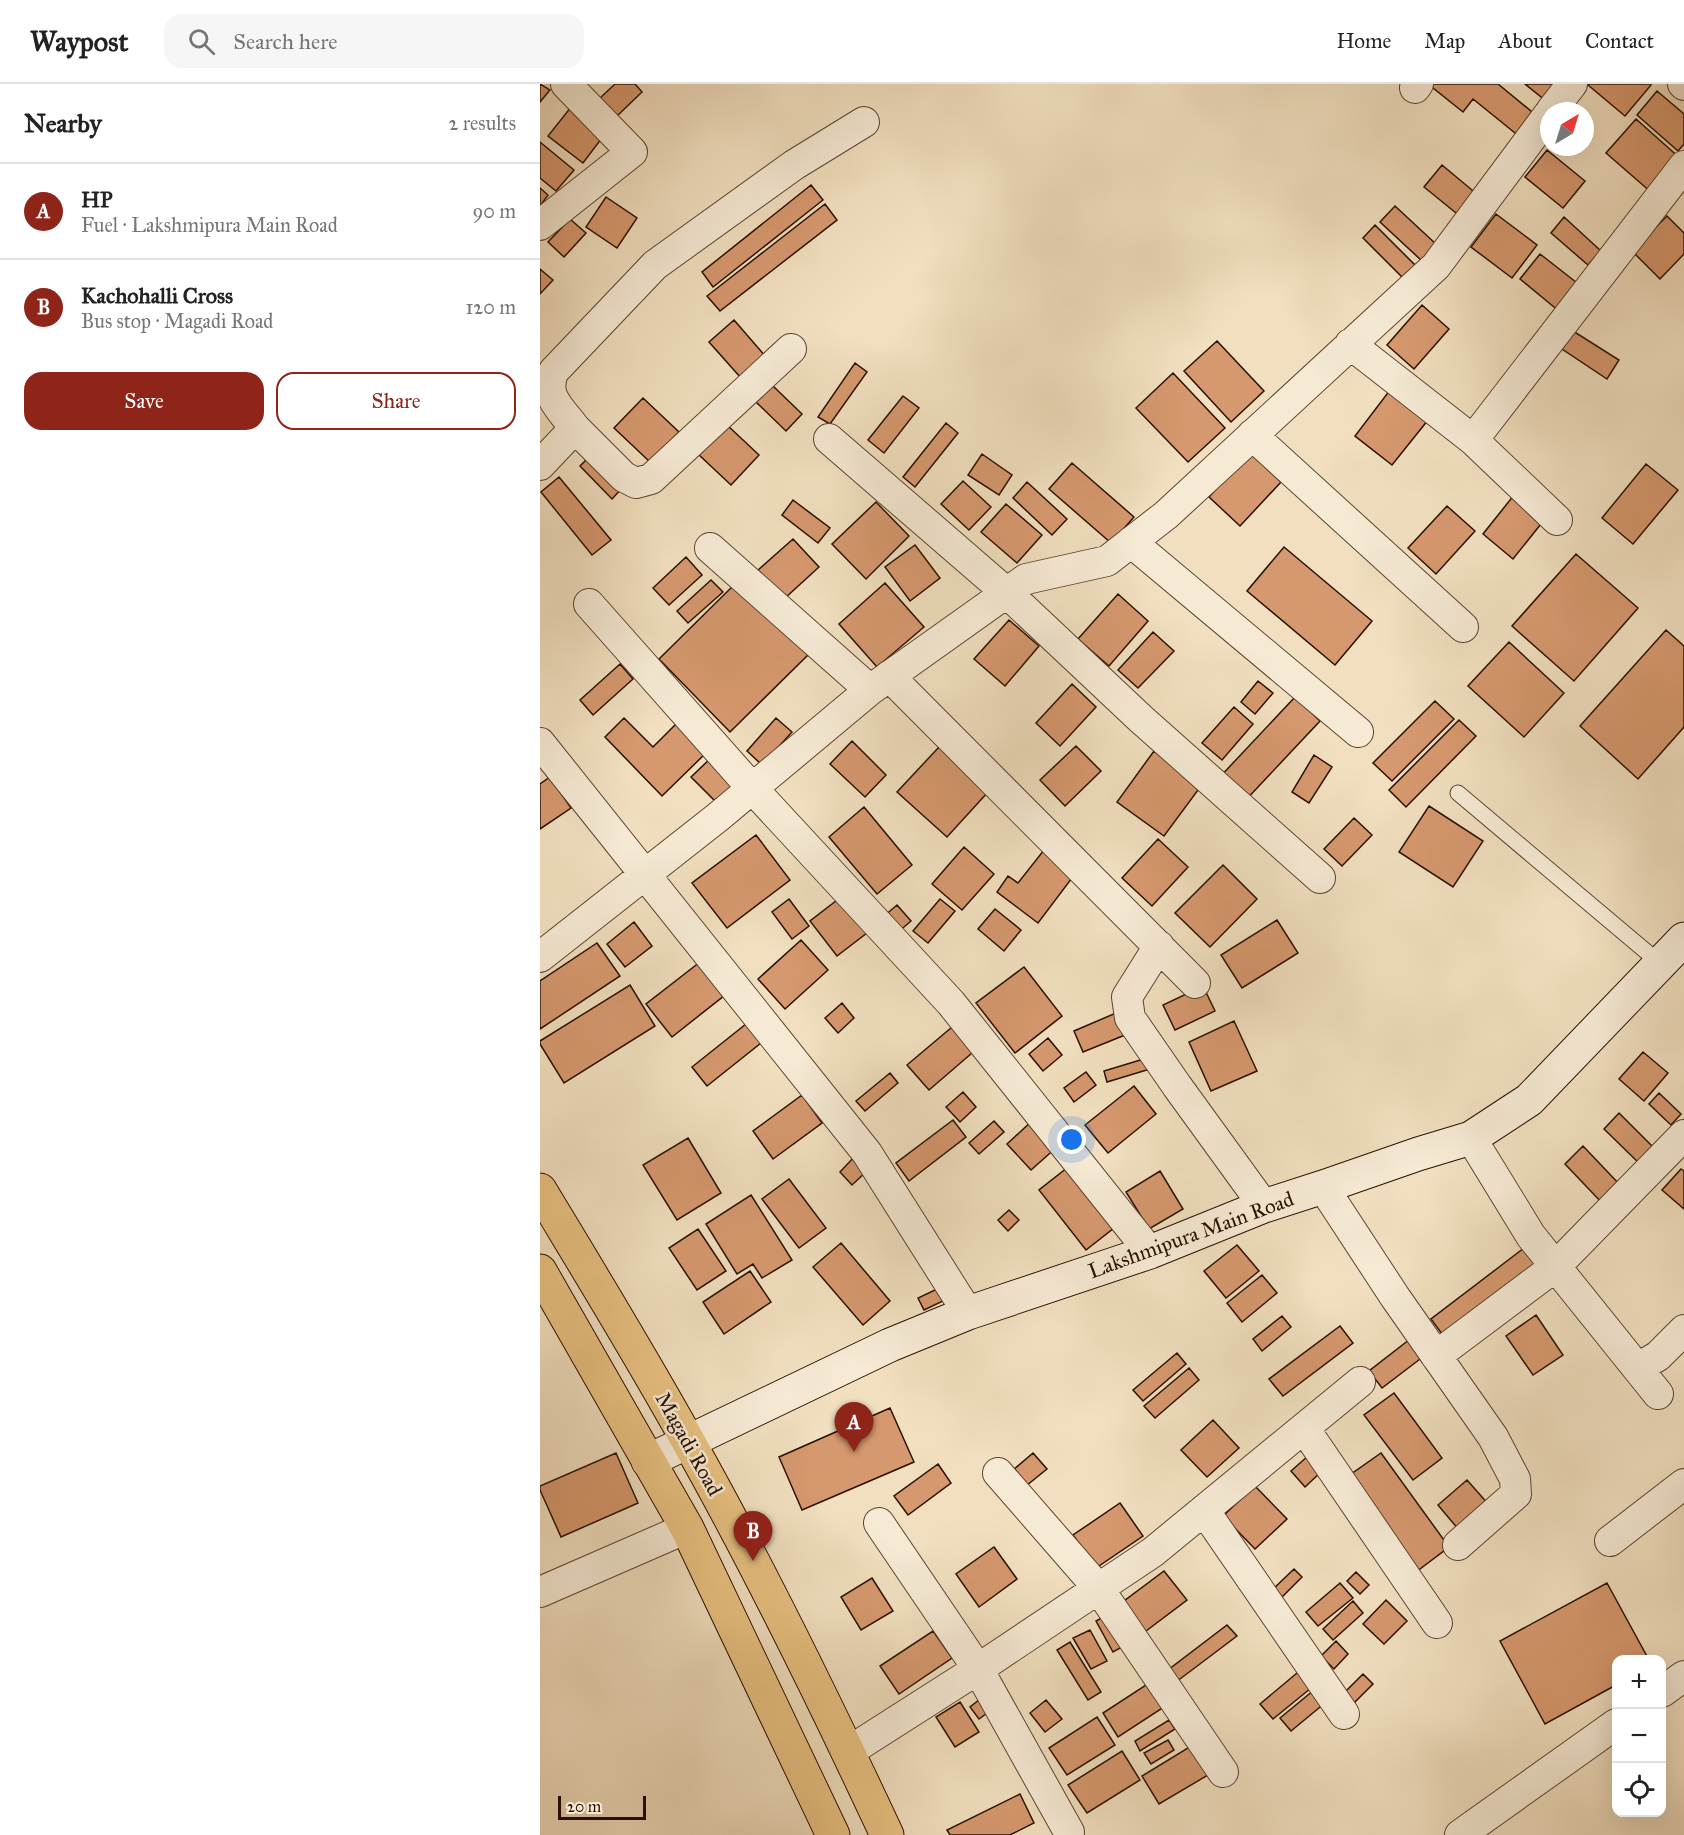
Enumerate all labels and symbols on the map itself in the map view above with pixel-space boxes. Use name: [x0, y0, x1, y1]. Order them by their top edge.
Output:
north arrow: [1540, 102, 1594, 156]
your location: [1057, 1125, 1086, 1154]
street label: Lakshmipura Main Road: [1085, 1186, 1298, 1284]
street label: Magadi Road: [650, 1388, 728, 1501]
pin: A: [834, 1402, 874, 1452]
pin: B: [734, 1512, 772, 1561]
scale bar: [558, 1793, 646, 1820]

